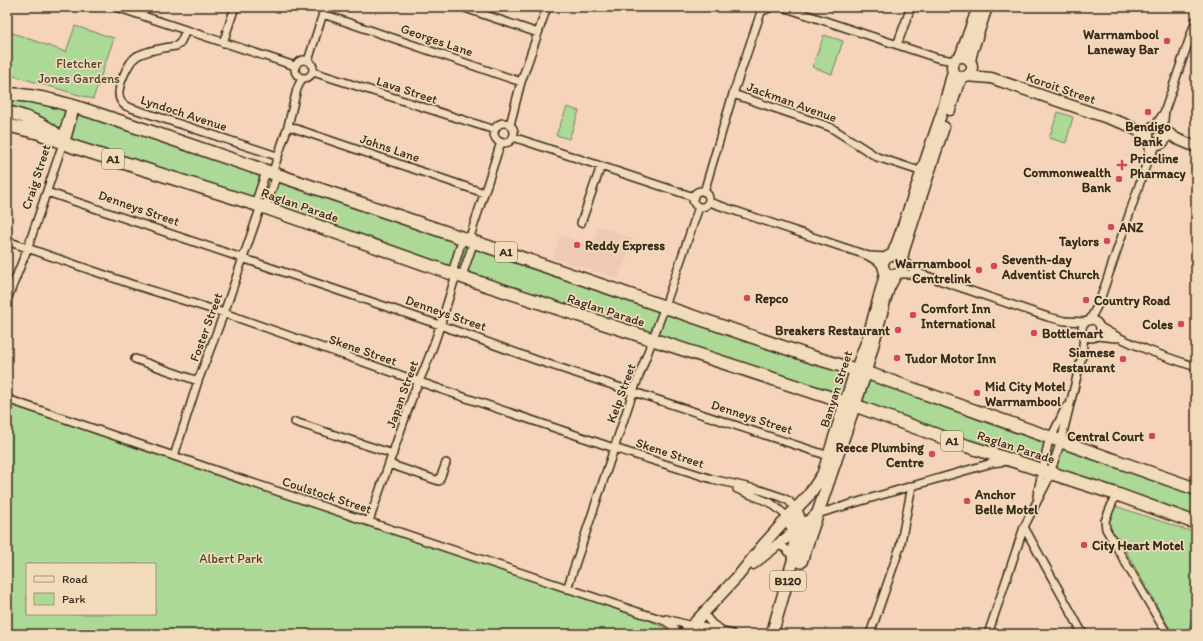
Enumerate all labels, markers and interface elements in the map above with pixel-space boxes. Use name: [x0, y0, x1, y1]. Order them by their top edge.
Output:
street label: Georges Lane: [399, 21, 475, 59]
place label: Warrnambool Laneway Bar: [1083, 27, 1160, 58]
marker: Warrnambool Laneway Bar: [1162, 36, 1172, 46]
park label: Fletcher Jones Gardens: [38, 56, 120, 86]
street label: Koroit Street: [1024, 69, 1098, 107]
street label: Lava Street: [375, 73, 440, 107]
street label: Jackman Avenue: [745, 79, 839, 125]
street label: Lyndoch Avenue: [139, 92, 229, 134]
marker: Bendigo Bank: [1143, 107, 1153, 117]
place label: Bendigo Bank: [1125, 119, 1171, 149]
street label: Johns Lane: [358, 131, 422, 165]
street label: Craig Street: [18, 142, 54, 212]
road number: A1: [102, 149, 124, 169]
place label: Priceline Pharmacy: [1130, 151, 1187, 182]
marker: Priceline Pharmacy: [1117, 160, 1127, 170]
place label: Commonwealth Bank: [1023, 165, 1112, 195]
marker: Commonwealth Bank: [1114, 174, 1124, 184]
street label: Raglan Parade: [259, 185, 341, 225]
street label: Denneys Street: [97, 187, 182, 229]
place label: ANZ: [1118, 220, 1144, 235]
marker: ANZ: [1106, 222, 1116, 232]
place label: Taylors: [1058, 234, 1099, 250]
marker: Taylors: [1102, 236, 1112, 246]
place label: Reddy Express: [585, 238, 665, 254]
marker: Reddy Express: [572, 240, 582, 250]
road number: A1: [495, 242, 517, 262]
place label: Seventh-day Adventist Church: [1001, 252, 1100, 282]
place label: Warrnambool Centrelink: [895, 256, 971, 286]
marker: Seventh-day Adventist Church: [989, 261, 999, 271]
marker: Warrnambool Centrelink: [974, 265, 984, 275]
street label: Foster Street: [187, 290, 225, 364]
street label: Raglan Parade: [565, 290, 647, 330]
place label: Repco: [755, 291, 789, 307]
street label: Denneys Street: [404, 292, 489, 334]
marker: Repco: [742, 293, 752, 303]
place label: Country Road: [1094, 293, 1171, 309]
marker: Country Road: [1081, 295, 1091, 305]
place label: Comfort Inn International: [921, 301, 996, 331]
marker: Comfort Inn International: [908, 310, 918, 320]
place label: Coles: [1142, 317, 1173, 332]
marker: Coles: [1176, 319, 1186, 329]
place label: Breakers Restaurant: [775, 323, 890, 338]
marker: Breakers Restaurant: [893, 325, 903, 335]
place label: Bottlemart: [1042, 326, 1104, 341]
marker: Bottlemart: [1029, 328, 1039, 338]
street label: Skene Street: [327, 331, 399, 369]
place label: Siamese Restaurant: [1053, 345, 1115, 375]
street label: Banyan Street: [817, 349, 855, 429]
place label: Tudor Motor Inn: [904, 351, 997, 366]
marker: Tudor Motor Inn: [892, 353, 902, 363]
marker: Siamese Restaurant: [1118, 354, 1128, 364]
street label: Japan Street: [383, 358, 421, 430]
street label: Kelp Street: [603, 361, 639, 425]
place label: Mid City Motel Warrnambool: [985, 379, 1066, 409]
marker: Mid City Motel Warrnambool: [972, 388, 982, 398]
street label: Denneys Street: [709, 397, 795, 437]
street label: Raglan Parade: [975, 427, 1057, 467]
place label: Central Court: [1067, 429, 1144, 444]
road number: A1: [941, 431, 963, 451]
marker: Central Court: [1147, 431, 1157, 441]
street label: Skene Street: [634, 435, 706, 471]
place label: Reece Plumbing Centre: [836, 440, 924, 470]
marker: Reece Plumbing Centre: [927, 449, 937, 459]
street label: Coulstock Street: [280, 473, 374, 517]
place label: Anchor Belle Motel: [974, 487, 1038, 517]
marker: Anchor Belle Motel: [962, 496, 972, 506]
place label: City Heart Motel: [1092, 538, 1184, 554]
marker: City Heart Motel: [1079, 540, 1089, 550]
park label: Albert Park: [199, 551, 263, 566]
legend: [26, 563, 156, 615]
road number: B120: [770, 571, 806, 591]
text: Road: [62, 572, 88, 586]
text: Park: [62, 592, 86, 606]

